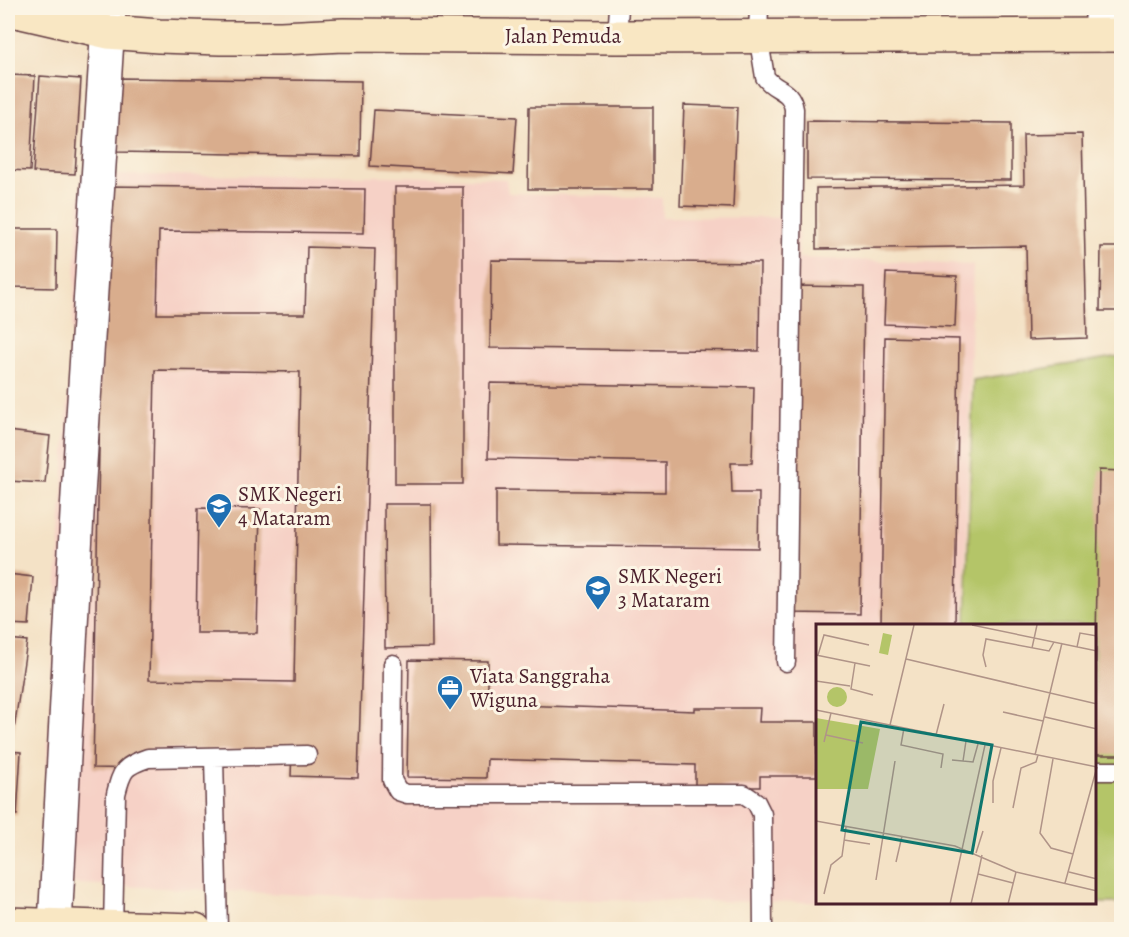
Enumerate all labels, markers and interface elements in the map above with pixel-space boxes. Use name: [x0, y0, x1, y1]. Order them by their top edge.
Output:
street label: Jalan Pemuda: [505, 22, 621, 50]
place label: SMK Negeri 4 Mataram: [238, 480, 342, 532]
school or university icon: SMK Negeri 4 Mataram: [204, 491, 234, 529]
place label: SMK Negeri 3 Mataram: [618, 562, 722, 614]
school or university icon: SMK Negeri 3 Mataram: [583, 573, 613, 611]
inset map: [816, 624, 1096, 904]
place label: Viata Sanggraha Wiguna: [469, 662, 610, 714]
office icon: Viata Sanggraha Wiguna: [435, 673, 465, 711]

